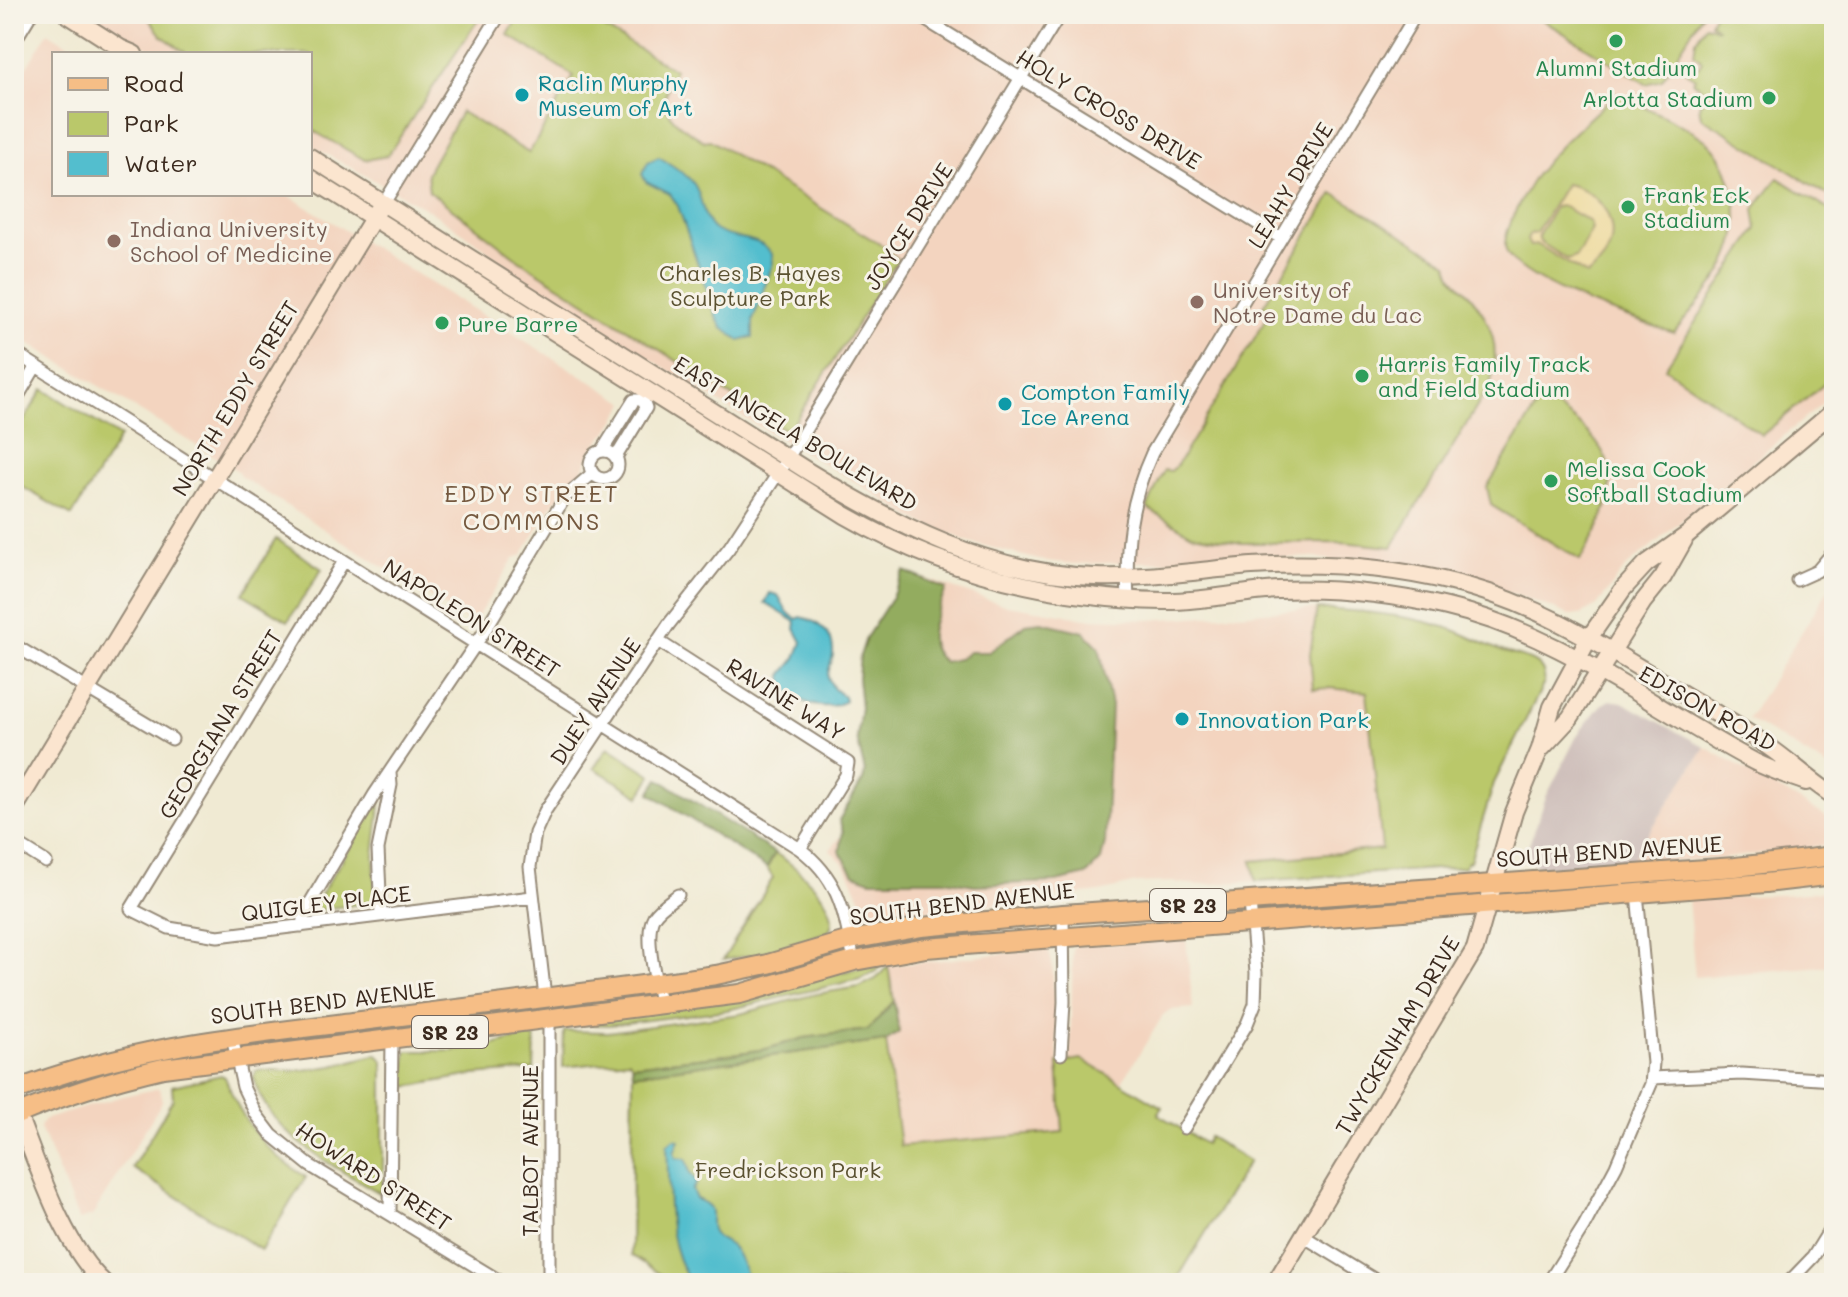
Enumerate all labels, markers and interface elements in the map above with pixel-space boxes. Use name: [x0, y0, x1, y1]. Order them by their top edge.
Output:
marker: Alumni Stadium: [1607, 32, 1625, 50]
street label: HOLY CROSS DRIVE: [1011, 42, 1207, 176]
legend: [52, 52, 312, 196]
place label: Alumni Stadium: [1535, 53, 1697, 82]
text: Road: [124, 67, 184, 98]
place label: Raclin Murphy Museum of Art: [538, 68, 693, 122]
place label: Arlotta Stadium: [1582, 84, 1753, 113]
marker: Raclin Murphy Museum of Art: [513, 86, 531, 104]
marker: Arlotta Stadium: [1760, 89, 1778, 107]
text: Park: [124, 107, 178, 138]
street label: LEAHY DRIVE: [1241, 117, 1339, 253]
text: Water: [124, 147, 198, 178]
street label: JOYCE DRIVE: [857, 157, 959, 295]
place label: Frank Eck Stadium: [1644, 180, 1749, 234]
marker: Frank Eck Stadium: [1619, 198, 1637, 216]
place label: Indiana University School of Medicine: [130, 214, 332, 268]
marker: Indiana University School of Medicine: [105, 232, 123, 250]
park label: Charles B. Hayes Sculpture Park: [659, 258, 841, 312]
place label: University of Notre Dame du Lac: [1213, 275, 1422, 329]
marker: University of Notre Dame du Lac: [1188, 293, 1206, 311]
street label: NORTH EDDY STREET: [165, 295, 305, 501]
place label: Pure Barre: [458, 309, 578, 338]
marker: Pure Barre: [433, 314, 451, 332]
street label: EAST ANGELA BOULEVARD: [669, 349, 923, 517]
place label: Harris Family Track and Field Stadium: [1378, 349, 1590, 403]
marker: Harris Family Track and Field Stadium: [1353, 367, 1371, 385]
place label: Compton Family Ice Arena: [1021, 377, 1190, 431]
marker: Compton Family Ice Arena: [996, 395, 1014, 413]
place label: Melissa Cook Softball Stadium: [1567, 454, 1743, 508]
marker: Melissa Cook Softball Stadium: [1542, 472, 1560, 490]
district label: EDDY STREET COMMONS: [444, 477, 620, 536]
street label: NAPOLEON STREET: [378, 552, 566, 684]
street label: GEORGIANA STREET: [152, 624, 288, 824]
street label: DUEY AVENUE: [543, 632, 647, 770]
street label: RAVINE WAY: [721, 651, 851, 747]
street label: EDISON ROAD: [1634, 658, 1782, 758]
place label: Innovation Park: [1198, 705, 1369, 734]
marker: Innovation Park: [1173, 710, 1191, 728]
street label: SOUTH BEND AVENUE: [1495, 829, 1723, 873]
street label: SOUTH BEND AVENUE: [848, 875, 1076, 931]
street label: QUIGLEY PLACE: [240, 878, 412, 928]
road number: SR 23: [1150, 889, 1226, 921]
street label: TWYCKENHAM DRIVE: [1328, 930, 1466, 1140]
street label: SOUTH BEND AVENUE: [209, 974, 437, 1030]
road number: SR 23: [412, 1016, 488, 1048]
street label: TALBOT AVENUE: [515, 1065, 544, 1237]
street label: HOWARD STREET: [291, 1115, 457, 1237]
park label: Fredrickson Park: [695, 1155, 881, 1184]

